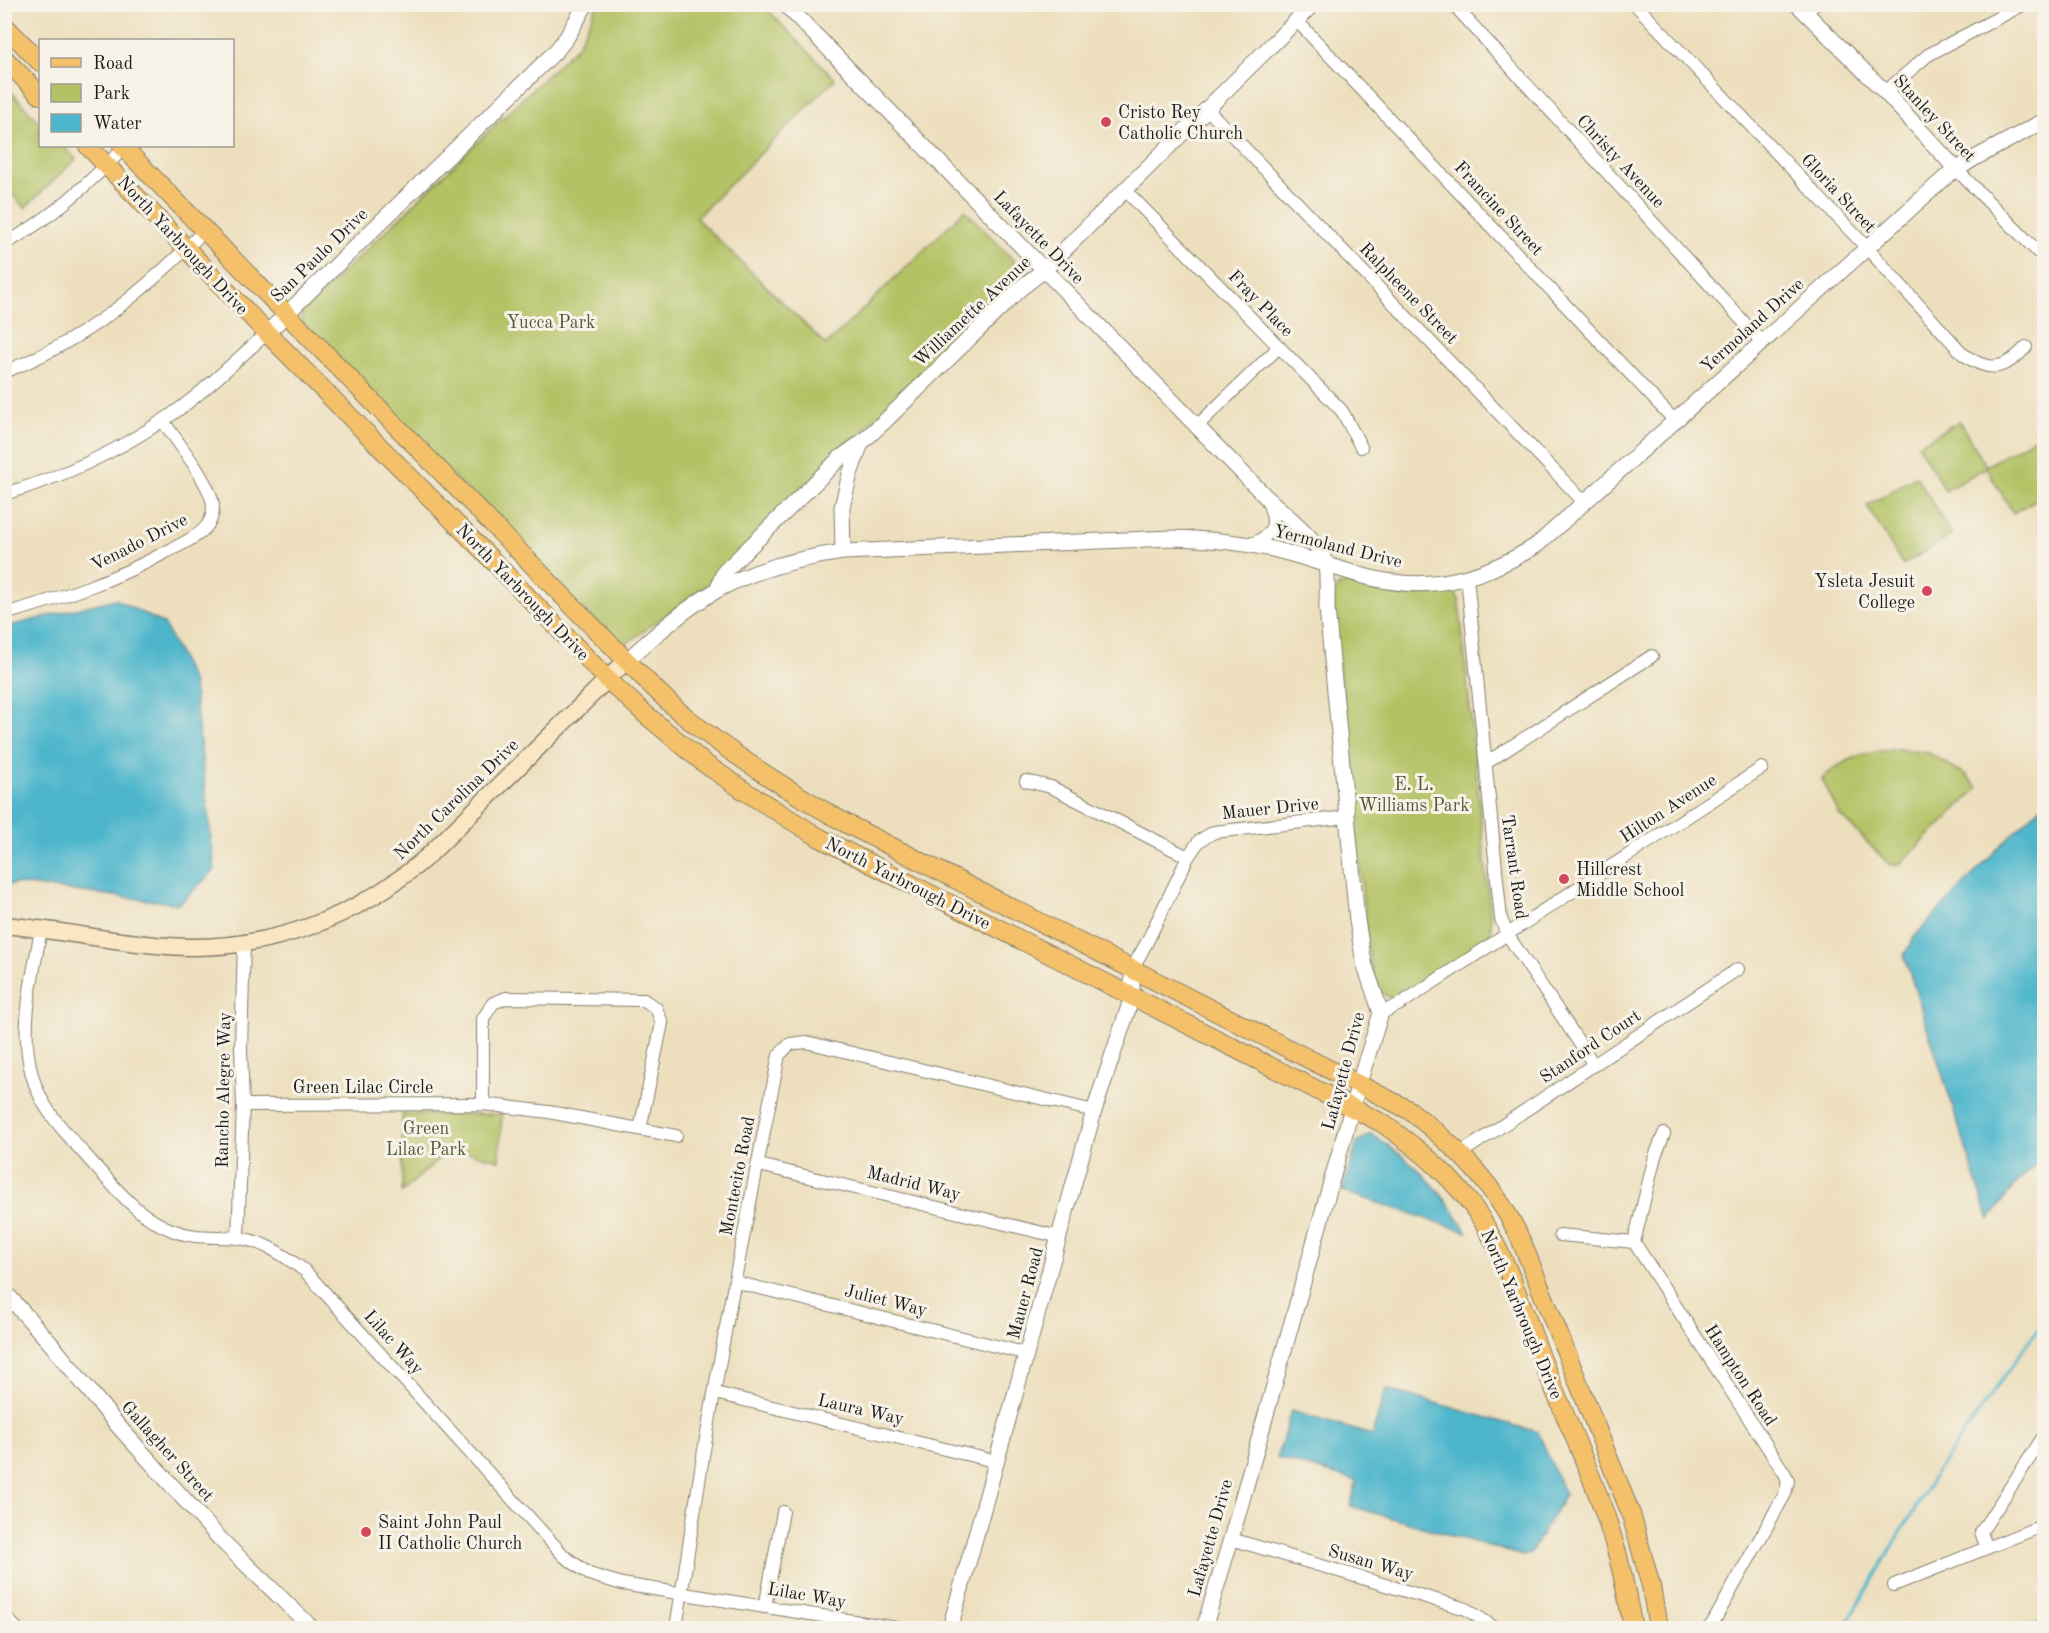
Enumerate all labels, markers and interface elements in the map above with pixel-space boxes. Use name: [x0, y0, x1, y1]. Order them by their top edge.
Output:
legend: [39, 39, 234, 147]
text: Road: [93, 55, 133, 73]
street label: Stanley Street: [1890, 72, 1979, 166]
text: Park: [93, 85, 130, 103]
place label: Cristo Rey Catholic Church: [1118, 104, 1243, 143]
street label: Christy Avenue: [1573, 112, 1668, 212]
text: Water: [93, 115, 142, 133]
marker: Cristo Rey Catholic Church: [1099, 115, 1113, 129]
street label: Gloria Street: [1797, 151, 1879, 237]
street label: Francine Street: [1450, 158, 1546, 259]
street label: North Yarbrough Drive: [113, 173, 251, 319]
street label: Lafayette Drive: [990, 188, 1087, 288]
street label: San Paulo Drive: [268, 205, 372, 306]
street label: Ralpheene Street: [1356, 240, 1461, 348]
street label: Williamette Avenue: [911, 253, 1035, 370]
street label: Fray Place: [1224, 267, 1296, 340]
street label: Yermoland Drive: [1698, 275, 1808, 377]
park label: Yucca Park: [507, 314, 595, 332]
street label: Venado Drive: [88, 511, 191, 575]
street label: North Yarbrough Drive: [452, 521, 592, 665]
street label: Yermoland Drive: [1272, 522, 1404, 572]
place label: Ysleta Jesuit College: [1814, 573, 1915, 612]
marker: Ysleta Jesuit College: [1920, 584, 1934, 598]
street label: North Carolina Drive: [391, 736, 522, 864]
street label: Hilton Avenue: [1617, 771, 1720, 847]
park label: E. L. Williams Park: [1359, 776, 1470, 815]
street label: Mauer Drive: [1221, 795, 1320, 823]
street label: Tarrant Road: [1498, 814, 1530, 921]
street label: North Yarbrough Drive: [822, 834, 993, 933]
place label: Hillcrest Middle School: [1576, 861, 1685, 900]
marker: Hillcrest Middle School: [1557, 872, 1571, 886]
street label: Stanford Court: [1537, 1007, 1644, 1087]
street label: Lafayette Drive: [1320, 1010, 1368, 1132]
street label: Rancho Alegre Way: [214, 1011, 234, 1168]
street label: Green Lilac Circle: [293, 1079, 433, 1097]
street label: Montecito Road: [718, 1115, 758, 1237]
park label: Green Lilac Park: [386, 1120, 466, 1159]
street label: Madrid Way: [865, 1164, 963, 1204]
street label: North Yarbrough Drive: [1477, 1227, 1565, 1402]
street label: Mauer Road: [1005, 1245, 1047, 1341]
street label: Juliet Way: [843, 1282, 929, 1320]
street label: Lilac Way: [360, 1307, 427, 1379]
street label: Hampton Road: [1701, 1322, 1780, 1429]
street label: Laura Way: [816, 1391, 906, 1429]
street label: Gallagher Street: [118, 1398, 217, 1505]
street label: Lafayette Drive: [1186, 1477, 1236, 1599]
place label: Saint John Paul II Catholic Church: [378, 1514, 522, 1553]
marker: Saint John Paul II Catholic Church: [359, 1525, 373, 1539]
street label: Susan Way: [1326, 1542, 1416, 1584]
street label: Lilac Way: [766, 1580, 848, 1612]

